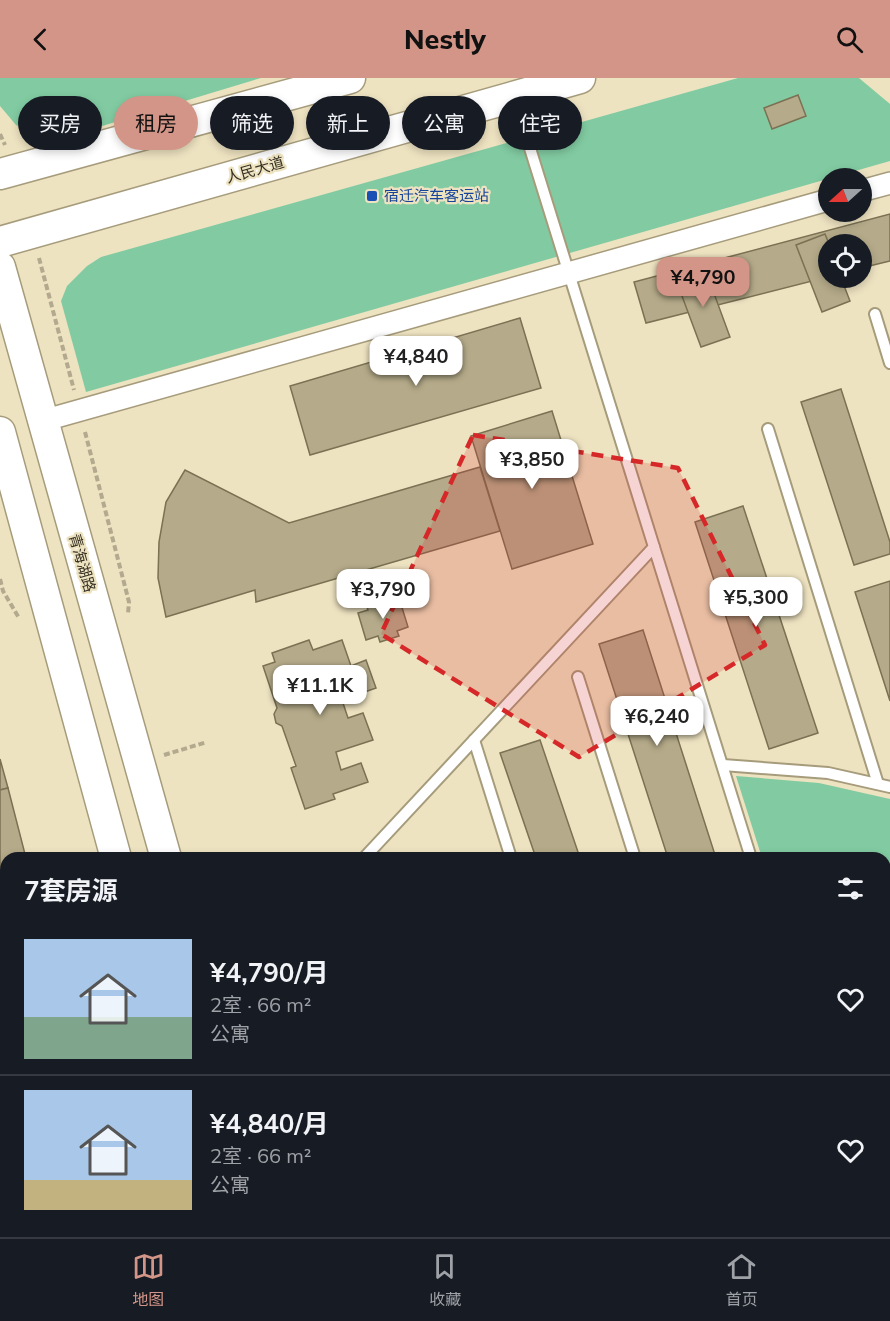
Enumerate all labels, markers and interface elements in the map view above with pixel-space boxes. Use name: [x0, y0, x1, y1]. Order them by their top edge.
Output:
text: Nestly: [404, 22, 486, 56]
icon: back: [24, 23, 57, 56]
icon: search: [833, 23, 866, 56]
chip: 买房: [18, 96, 102, 150]
chip: 租房: [114, 96, 198, 150]
chip: 筛选: [210, 96, 294, 150]
chip: 新上: [306, 96, 390, 150]
chip: 公寓: [402, 96, 486, 150]
chip: 住宅: [498, 96, 582, 150]
street label: 人民大道: [223, 152, 286, 187]
north arrow: [818, 168, 872, 222]
map controls: [818, 168, 872, 288]
place label: 宿迁汽车客运站: [384, 186, 489, 205]
marker: 宿迁汽车客运站: [365, 189, 379, 203]
button: locate: [818, 234, 872, 288]
pin: ¥4,790: [654, 257, 752, 308]
text: ¥4,790: [671, 264, 735, 289]
pin: ¥4,840: [367, 336, 465, 387]
text: ¥4,840: [384, 343, 448, 368]
pin: ¥3,850: [483, 439, 581, 490]
text: ¥3,850: [500, 446, 564, 471]
street label: 青海湖路: [65, 531, 100, 594]
pin: ¥3,790: [334, 569, 432, 620]
text: ¥3,790: [351, 576, 415, 601]
pin: ¥5,300: [707, 577, 805, 628]
text: ¥5,300: [724, 584, 788, 609]
pin: ¥11.1K: [271, 665, 369, 716]
text: ¥11.1K: [287, 672, 353, 697]
pin: ¥6,240: [608, 696, 706, 747]
text: ¥6,240: [625, 703, 689, 728]
icon: filters: [834, 872, 867, 905]
text: 7套房源: [24, 874, 118, 907]
text: ¥4,790/月: [210, 956, 329, 989]
icon: home: [72, 963, 144, 1035]
icon: heart: [834, 983, 867, 1016]
text: 2室 · 66 m²: [210, 992, 311, 1017]
text: 公寓: [210, 1021, 250, 1046]
text: ¥4,840/月: [210, 1107, 329, 1140]
icon: home: [72, 1114, 144, 1186]
icon: heart: [834, 1134, 867, 1167]
text: 2室 · 66 m²: [210, 1143, 311, 1168]
text: 公寓: [210, 1172, 250, 1197]
tab: 地图: [132, 1250, 165, 1310]
tab: 收藏: [428, 1250, 461, 1310]
tab: 首页: [725, 1250, 758, 1310]

